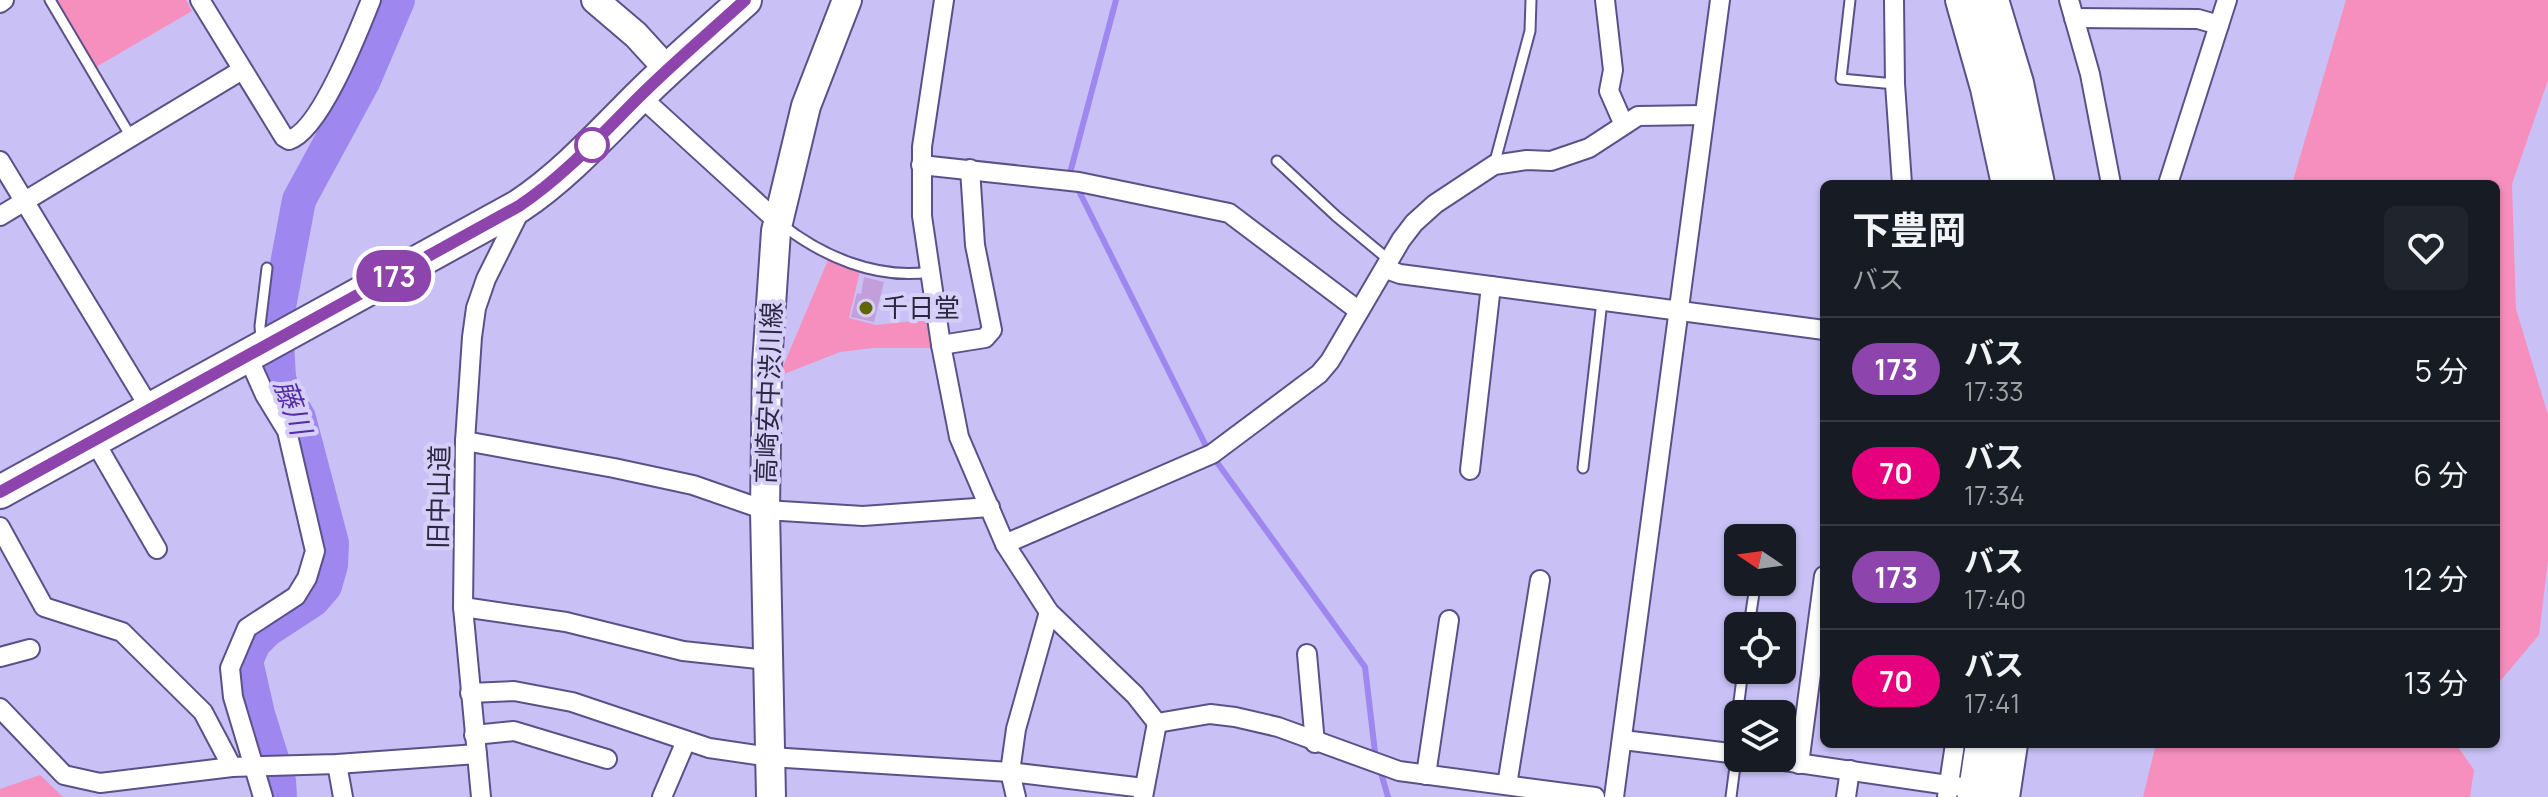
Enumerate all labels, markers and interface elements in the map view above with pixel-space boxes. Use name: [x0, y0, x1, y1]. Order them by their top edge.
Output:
unlabelled marker: [575, 128, 609, 162]
text: 下豊岡: [1852, 203, 1966, 255]
button: heart: [2384, 206, 2468, 290]
line badge: 173: [348, 250, 440, 302]
text: 173: [372, 257, 416, 295]
text: バス: [1852, 261, 1904, 297]
place label: 千日堂: [882, 289, 960, 325]
marker: 千日堂: [857, 299, 875, 317]
street label: 高崎安中渋川線: [747, 301, 789, 485]
text: バス: [1964, 332, 2024, 373]
text: 173: [1874, 350, 1918, 388]
text: 5 分: [2415, 350, 2468, 391]
text: 17:33: [1964, 373, 2024, 409]
water label: 藤川: [267, 374, 322, 442]
text: バス: [1964, 436, 2024, 477]
street label: 旧中山道: [419, 445, 457, 549]
text: 70: [1879, 454, 1913, 492]
text: 6 分: [2413, 454, 2468, 495]
text: 17:34: [1964, 477, 2025, 513]
north arrow: [1724, 524, 1796, 596]
map controls: [1724, 524, 1796, 772]
text: バス: [1964, 540, 2024, 581]
text: 173: [1874, 558, 1918, 596]
text: 12 分: [2403, 558, 2468, 599]
text: 17:40: [1964, 581, 2026, 617]
button: locate: [1724, 612, 1796, 684]
text: バス: [1964, 644, 2024, 685]
text: 70: [1879, 662, 1913, 700]
text: 13 分: [2404, 662, 2468, 703]
text: 17:41: [1964, 685, 2020, 721]
button: layers: [1724, 700, 1796, 772]

